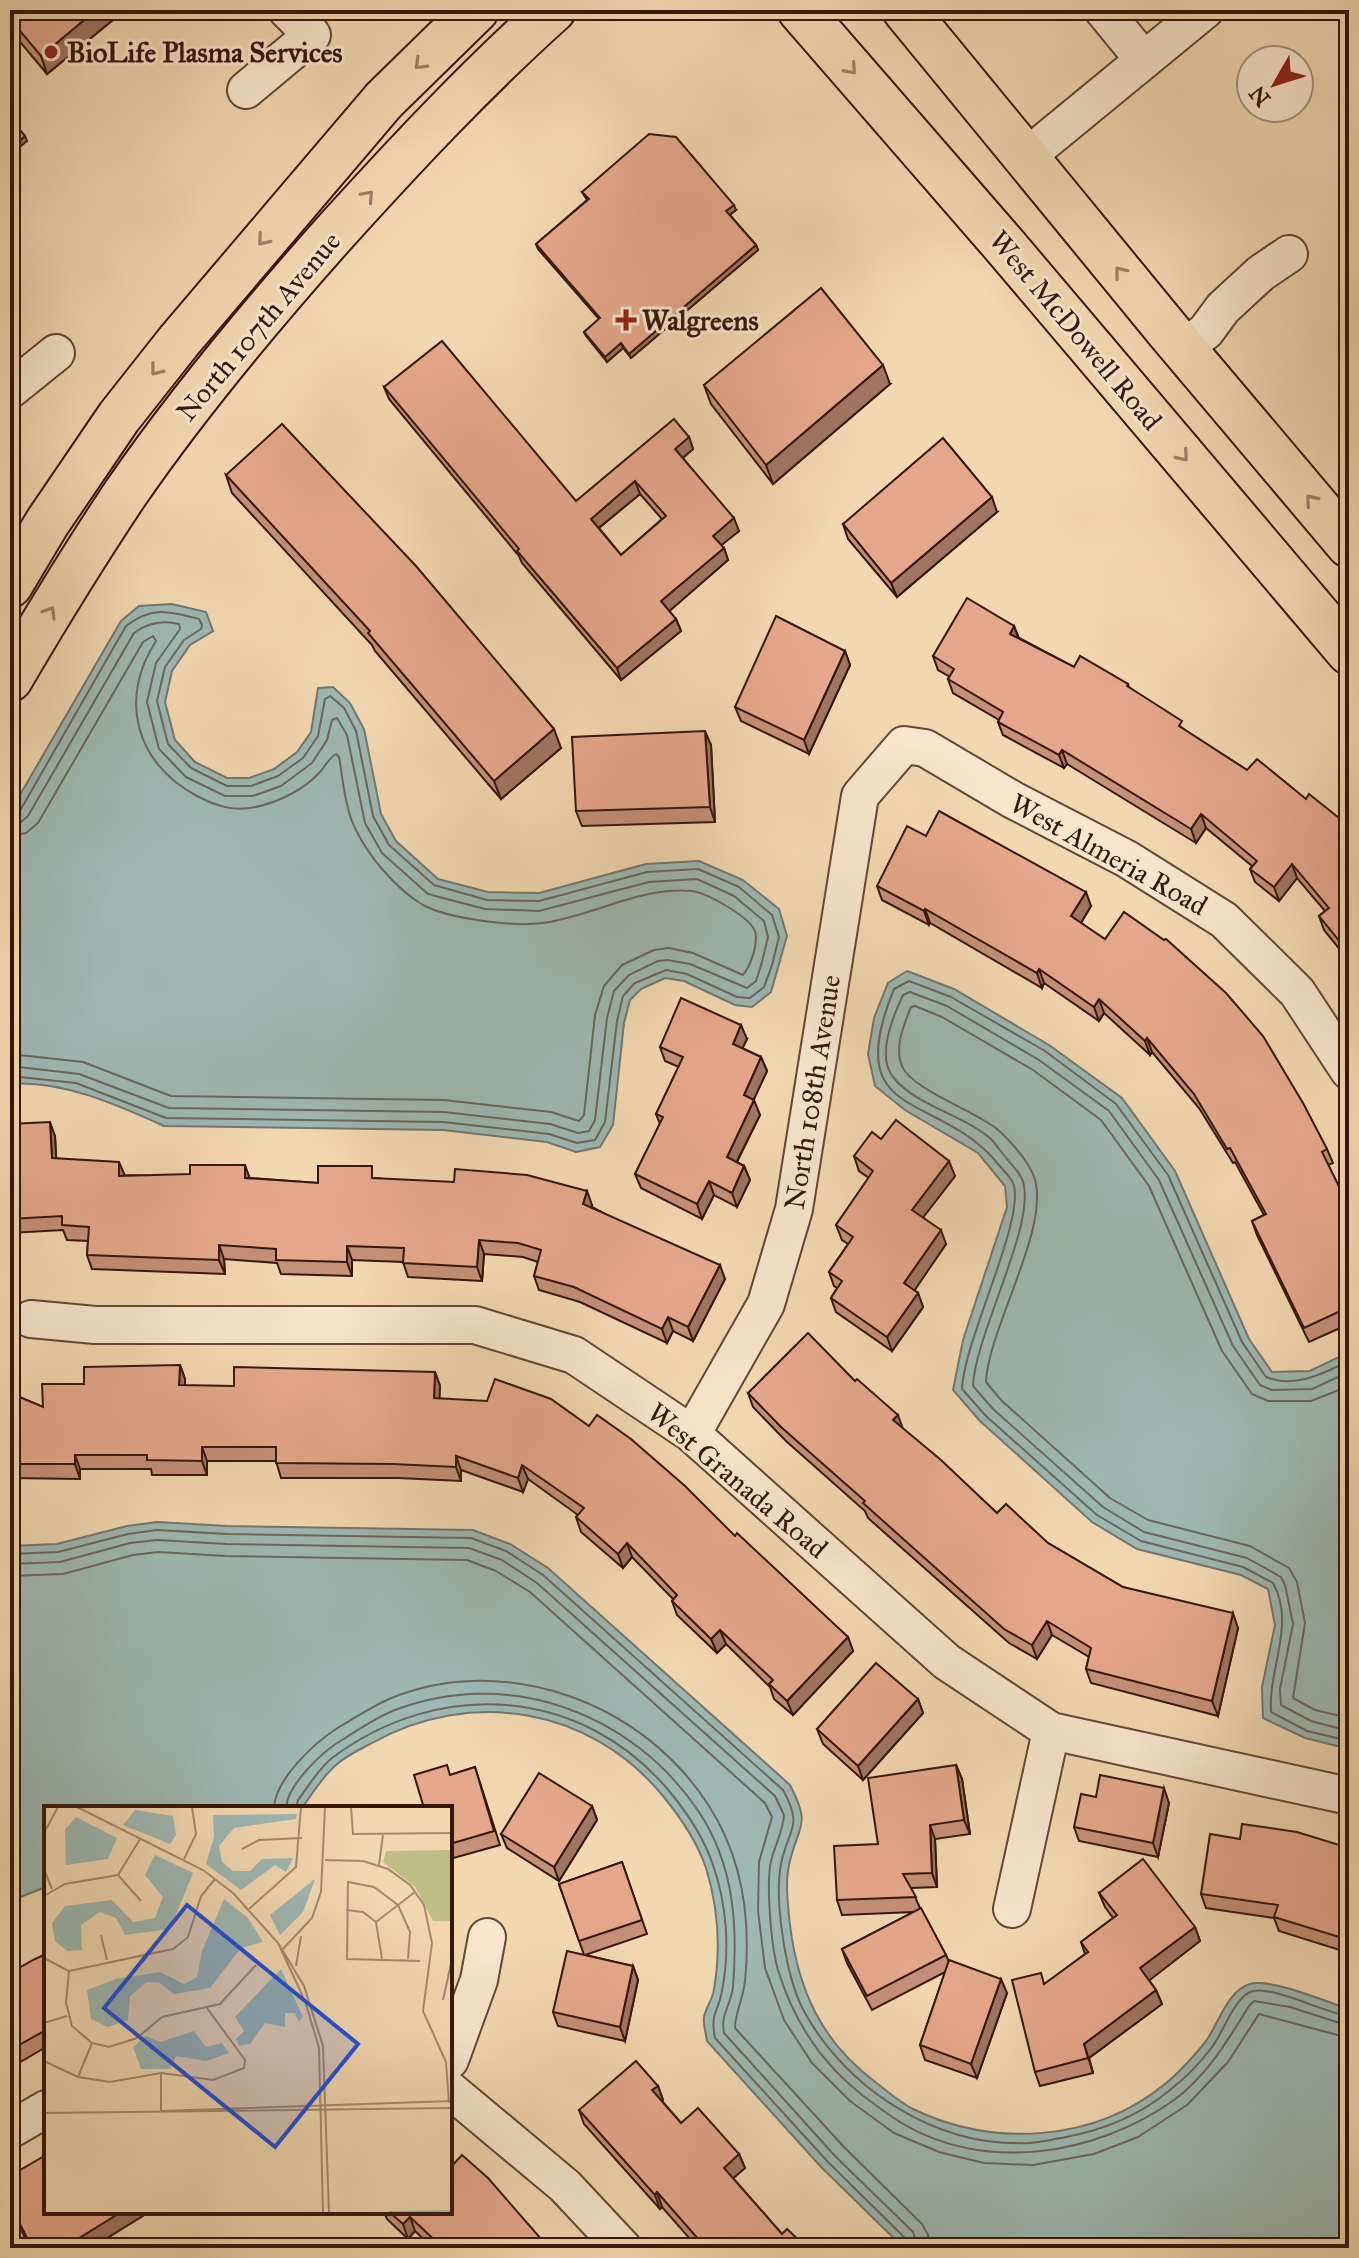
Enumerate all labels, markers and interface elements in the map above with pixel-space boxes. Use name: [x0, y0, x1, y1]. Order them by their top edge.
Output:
place label: BioLife Plasma Services: [67, 35, 343, 70]
marker: BioLife Plasma Services: [42, 43, 60, 61]
north arrow: [1235, 44, 1315, 124]
one-way arrow: [414, 55, 429, 69]
one-way arrow: [841, 59, 856, 74]
text: N: [1243, 80, 1276, 112]
one-way arrow: [358, 191, 372, 206]
street label: West McDowell Road: [982, 223, 1170, 437]
street label: North 107th Avenue: [169, 224, 348, 428]
one-way arrow: [258, 231, 273, 245]
one-way arrow: [1116, 267, 1130, 282]
place label: Walgreens: [642, 303, 759, 338]
marker: Walgreens: [617, 311, 635, 329]
one-way arrow: [151, 361, 166, 375]
one-way arrow: [1173, 447, 1188, 461]
one-way arrow: [1306, 495, 1321, 509]
one-way arrow: [40, 606, 56, 621]
street label: West Almeria Road: [1004, 786, 1214, 923]
street label: North 108th Avenue: [777, 972, 848, 1212]
street label: West Granada Road: [640, 1395, 835, 1566]
inset map: [44, 1806, 452, 2214]

